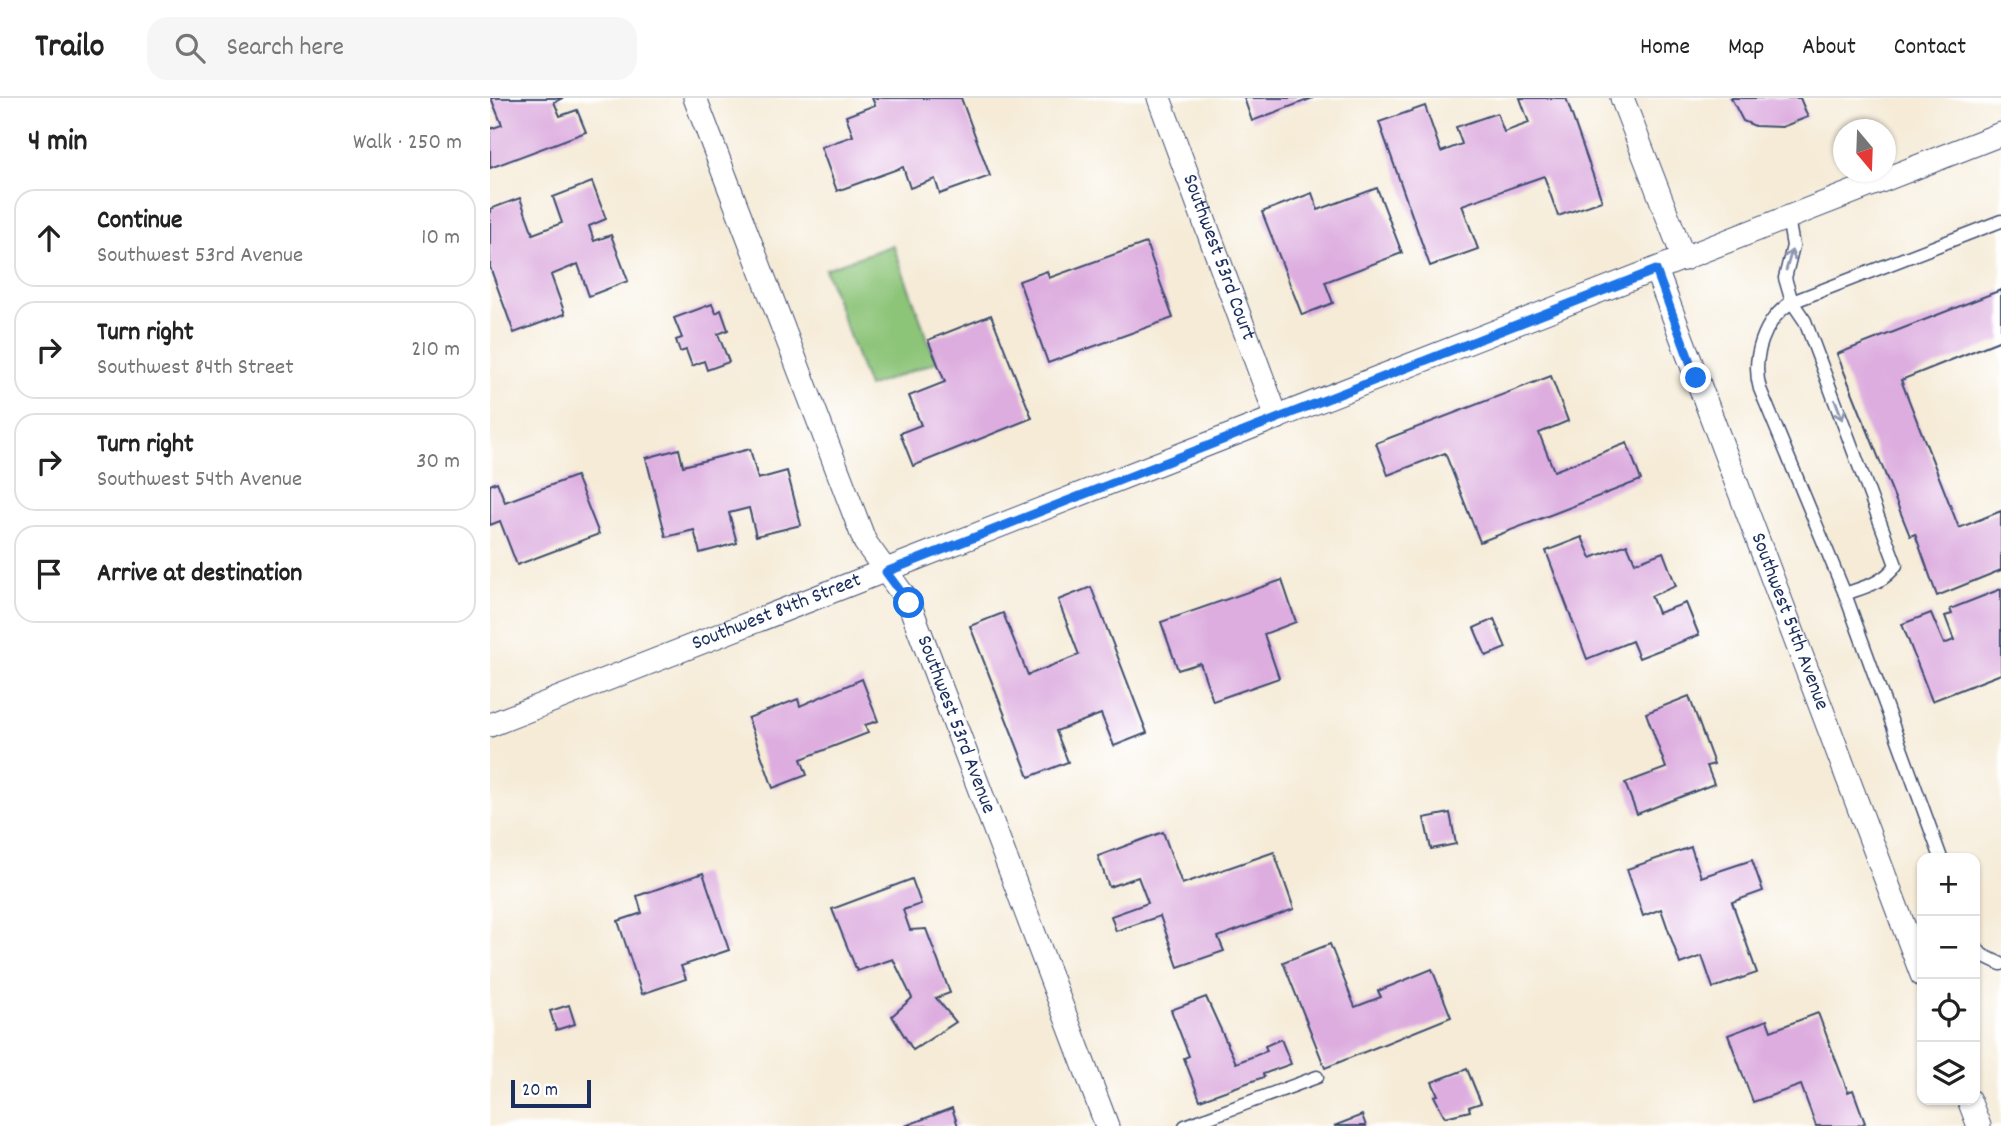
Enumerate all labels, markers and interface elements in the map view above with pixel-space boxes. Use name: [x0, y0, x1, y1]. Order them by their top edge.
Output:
search box: [147, 17, 637, 80]
text: Trailo: [35, 25, 105, 72]
icon: search: [171, 29, 209, 67]
text: Search here: [227, 30, 344, 67]
text: Home: [1640, 31, 1690, 65]
text: Map: [1728, 31, 1764, 65]
text: About: [1802, 31, 1856, 65]
text: Contact: [1894, 31, 1966, 65]
north arrow: [1833, 119, 1896, 182]
text: 4 min: [28, 122, 87, 165]
text: Walk · 250 m: [353, 127, 462, 160]
street label: Southwest 53rd Court: [1173, 170, 1262, 345]
text: Continue: [97, 203, 182, 240]
icon: ahead: [30, 219, 68, 257]
text: 10 m: [421, 222, 460, 255]
text: Southwest 53rd Avenue: [97, 240, 303, 273]
one-way arrow: [1783, 249, 1796, 272]
text: Turn right: [97, 315, 194, 352]
icon: right: [30, 331, 68, 369]
text: 210 m: [411, 334, 460, 367]
text: Southwest 84th Street: [97, 352, 294, 385]
route end: [1680, 362, 1711, 393]
one-way arrow: [1833, 399, 1846, 421]
text: Turn right: [97, 427, 194, 464]
icon: right: [30, 443, 68, 481]
text: 30 m: [416, 446, 460, 479]
text: Southwest 54th Avenue: [97, 464, 302, 497]
street label: Southwest 54th Avenue: [1742, 529, 1836, 715]
icon: arrive: [30, 555, 68, 593]
text: Arrive at destination: [97, 556, 302, 593]
street label: Southwest 84th Street: [688, 566, 866, 659]
route start: [893, 587, 924, 618]
street label: Southwest 53rd Avenue: [908, 632, 1003, 818]
map controls: [1917, 853, 1980, 1105]
button: +: [1917, 853, 1980, 916]
button: −: [1917, 916, 1980, 979]
button: locate: [1917, 979, 1980, 1042]
button: layers: [1917, 1042, 1980, 1105]
scale bar: [511, 1077, 592, 1109]
text: 20 m: [522, 1078, 558, 1105]

